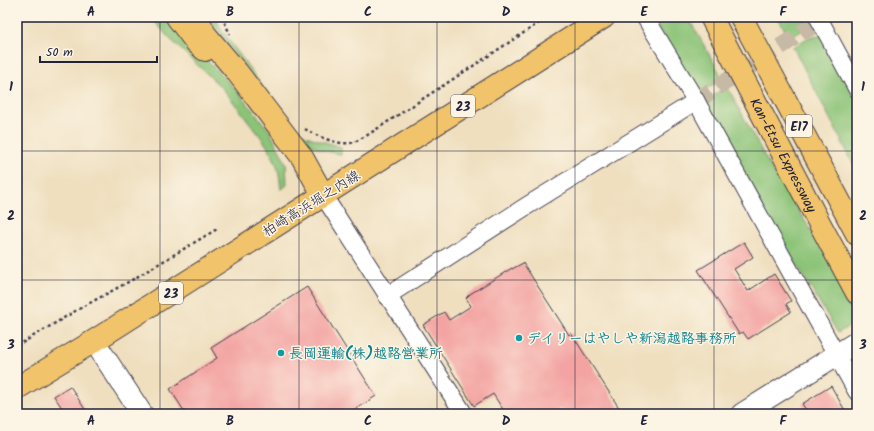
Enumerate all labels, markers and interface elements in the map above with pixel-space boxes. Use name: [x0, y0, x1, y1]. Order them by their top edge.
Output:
text: A: [87, 2, 95, 23]
text: B: [226, 2, 234, 23]
text: C: [364, 2, 372, 23]
text: D: [502, 2, 511, 23]
text: E: [640, 2, 648, 23]
text: F: [779, 2, 787, 23]
scale bar: [40, 38, 157, 64]
text: 50 m: [46, 43, 73, 62]
text: 1: [9, 77, 13, 98]
text: 1: [861, 77, 865, 98]
street label: Kan-Etsu Expressway: [743, 94, 822, 217]
road number: 23: [451, 95, 475, 117]
road number: E17: [786, 115, 812, 137]
street label: 柏崎高浜堀之内線: [258, 165, 365, 243]
text: 2: [7, 206, 15, 227]
text: 2: [859, 206, 867, 227]
road number: 23: [159, 282, 183, 304]
place label: デイリーはやしや新潟越路事務所: [527, 328, 737, 350]
marker: デイリーはやしや新潟越路事務所: [514, 333, 524, 343]
text: 3: [6, 335, 15, 356]
text: 3: [858, 335, 867, 356]
place label: 長岡運輸(株)越路営業所: [289, 343, 443, 365]
marker: 長岡運輸(株)越路営業所: [276, 348, 286, 358]
text: A: [87, 411, 95, 431]
text: B: [226, 411, 234, 431]
text: C: [364, 411, 372, 431]
text: D: [502, 411, 511, 431]
text: E: [640, 411, 648, 431]
text: F: [779, 411, 787, 431]

